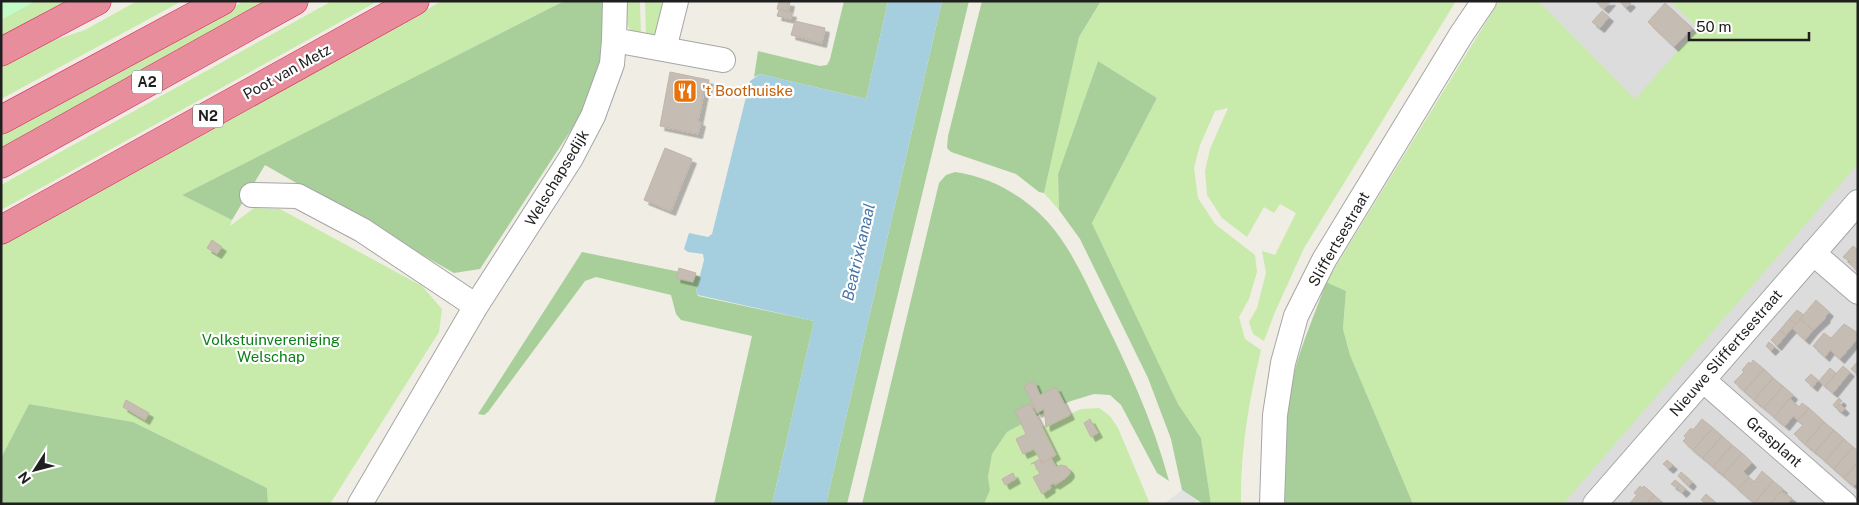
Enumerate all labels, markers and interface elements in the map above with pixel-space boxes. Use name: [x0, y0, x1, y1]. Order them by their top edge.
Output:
scale bar: [1689, 10, 1809, 42]
text: 50 m: [1696, 18, 1731, 35]
street label: Poot van Metz: [240, 40, 334, 103]
road number: A2: [132, 70, 162, 94]
restaurant icon: 't Boothuiske: [672, 78, 698, 104]
place label: 't Boothuiske: [702, 82, 793, 99]
road number: N2: [193, 104, 223, 128]
street label: Welschapsedijk: [521, 127, 592, 229]
street label: Sliffertsestraat: [1305, 188, 1373, 289]
water label: Beatrixkanaal: [838, 202, 879, 303]
street label: Nieuwe Sliffertsestraat: [1666, 286, 1785, 420]
park label: Volkstuinvereniging Welschap: [202, 331, 340, 365]
street label: Grasplant: [1743, 413, 1806, 471]
north arrow: [10, 445, 60, 495]
text: N: [15, 469, 34, 487]

